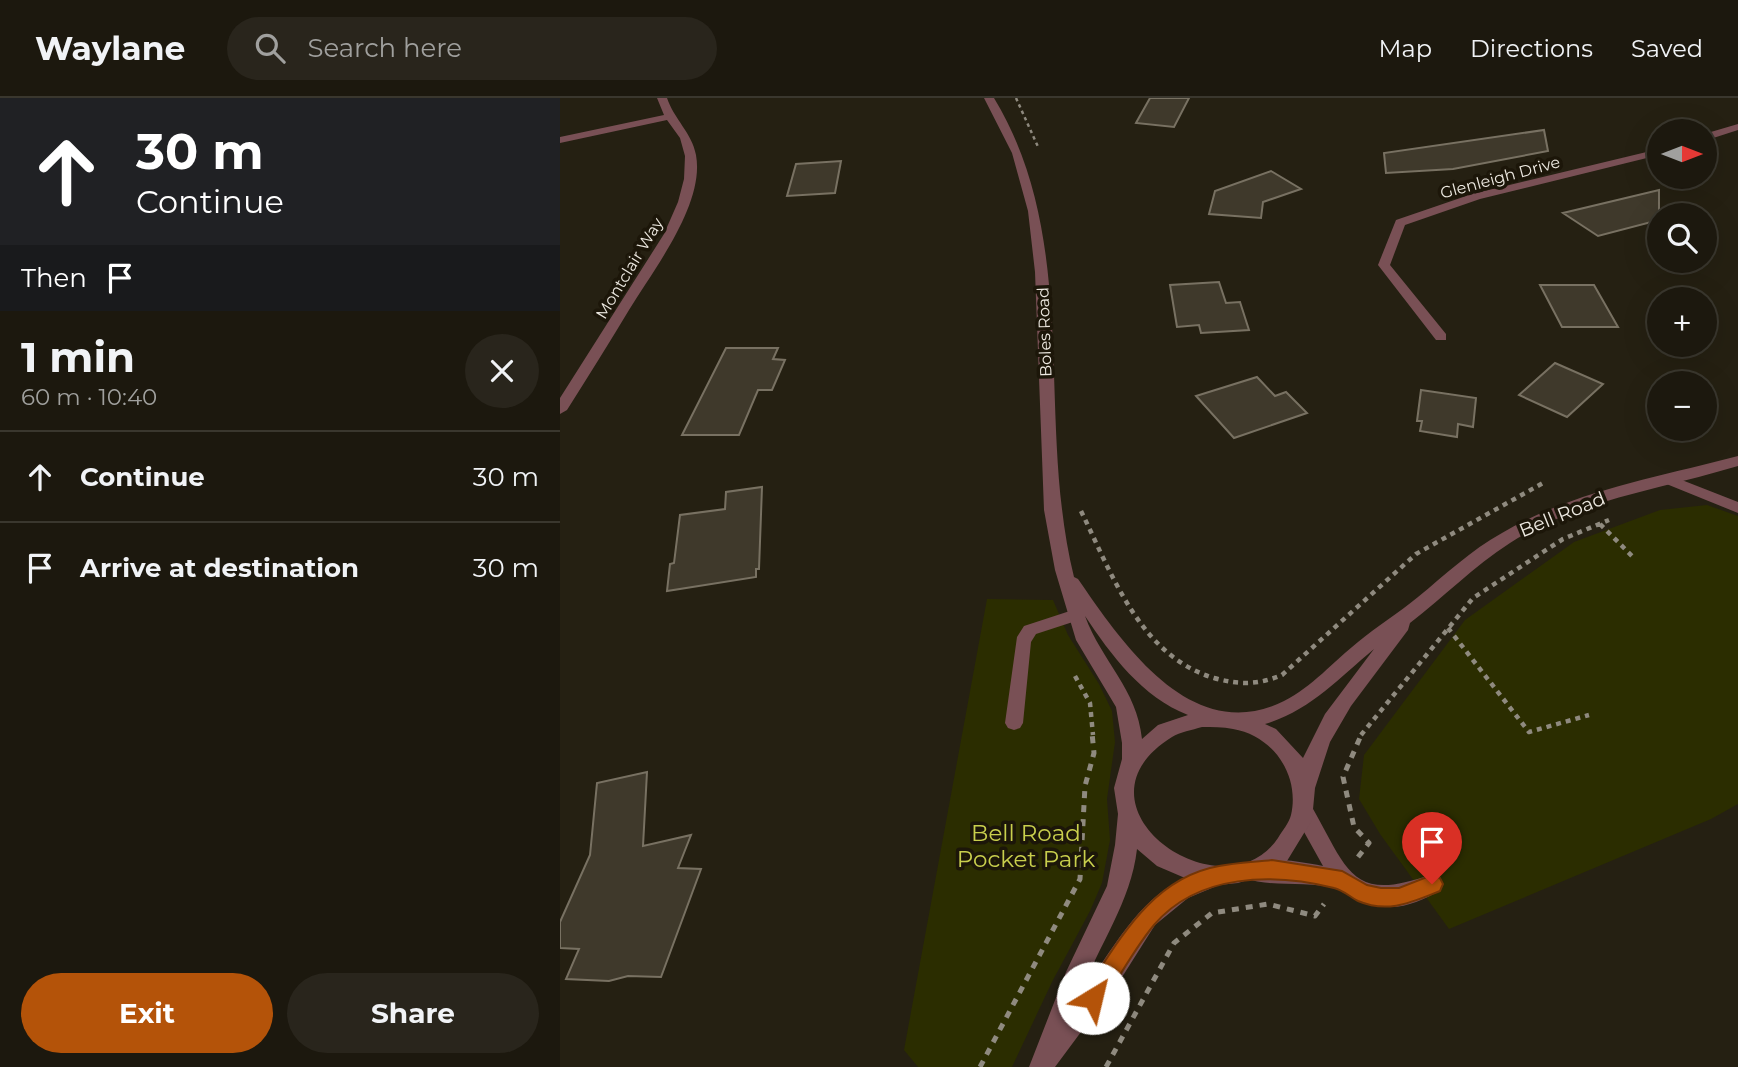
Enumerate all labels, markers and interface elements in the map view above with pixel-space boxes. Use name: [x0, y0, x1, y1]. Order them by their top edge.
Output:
search box: [227, 17, 717, 80]
text: Waylane: [35, 28, 185, 68]
icon: search: [251, 29, 289, 67]
text: Search here: [307, 32, 462, 64]
text: Map: [1379, 34, 1432, 63]
text: Directions: [1470, 34, 1593, 63]
text: Saved: [1631, 34, 1703, 63]
north arrow: [1647, 119, 1717, 189]
map controls: [1647, 119, 1717, 441]
text: 30 m: [136, 122, 264, 181]
icon: ahead: [21, 126, 112, 217]
street label: Glenleigh Drive: [1438, 152, 1562, 203]
text: Continue: [136, 182, 284, 221]
button: search: [1647, 203, 1717, 273]
street label: Montclair Way: [592, 214, 667, 322]
icon: arrive: [101, 259, 139, 297]
text: Then: [21, 262, 87, 294]
street label: Boles Road: [1033, 287, 1056, 377]
button: +: [1647, 287, 1717, 357]
text: 1 min: [21, 331, 135, 383]
button: close: [465, 334, 539, 408]
button: −: [1647, 371, 1717, 441]
text: 60 m · 10:40: [21, 383, 157, 411]
icon: ahead: [21, 458, 59, 496]
text: Continue: [80, 461, 205, 493]
text: 30 m: [473, 461, 539, 493]
street label: Bell Road: [1516, 487, 1609, 542]
icon: arrive: [21, 549, 59, 587]
text: Arrive at destination: [80, 552, 359, 584]
text: 30 m: [473, 552, 539, 584]
pin: [1402, 812, 1462, 884]
park label: Bell Road Pocket Park: [957, 819, 1095, 873]
icon: arrive: [1413, 823, 1451, 861]
position arrow: [1056, 961, 1130, 1035]
button: Exit: [21, 973, 273, 1053]
button: Share: [287, 973, 539, 1053]

